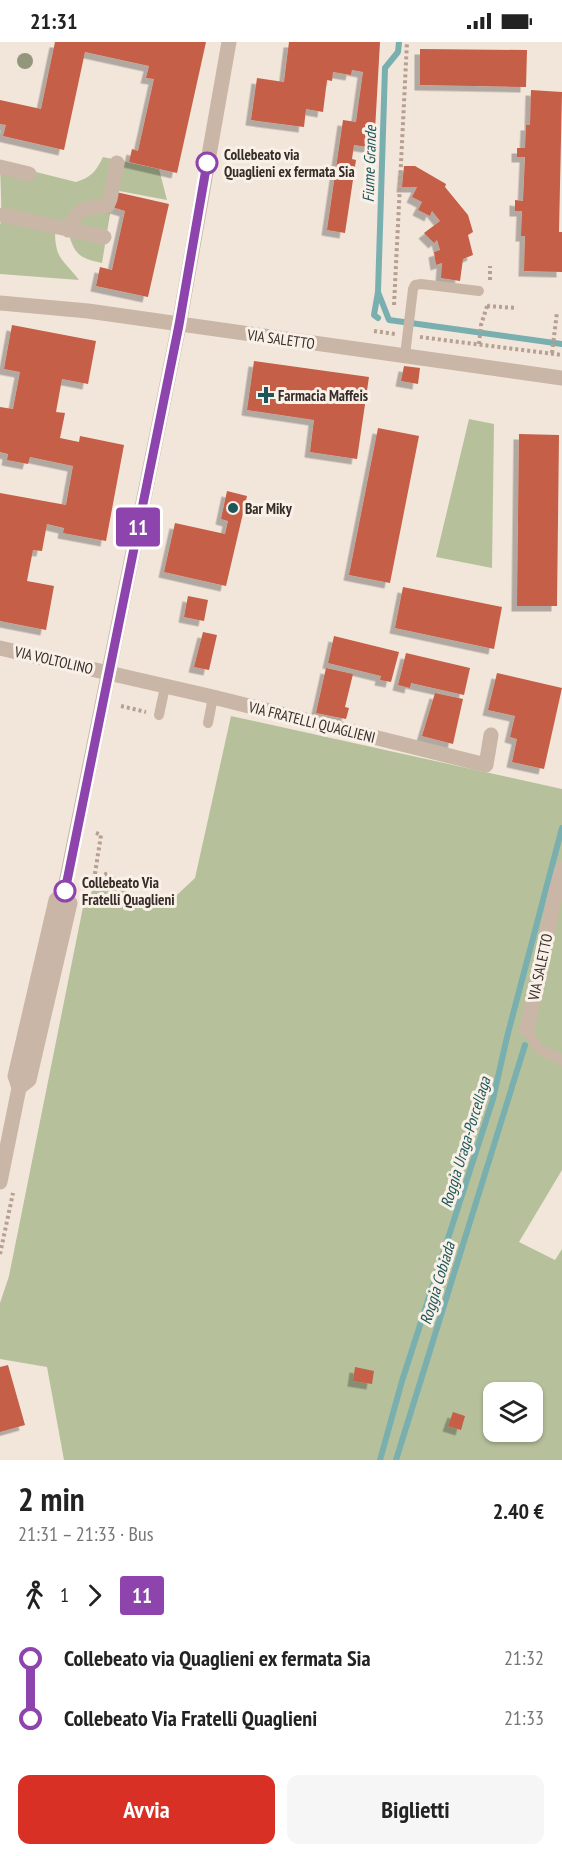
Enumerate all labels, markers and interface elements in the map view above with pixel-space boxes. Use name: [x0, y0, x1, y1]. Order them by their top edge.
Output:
text: 21:31: [30, 7, 78, 35]
water label: Fiume Grande: [358, 124, 380, 203]
place label: Collebeato via Quaglieni ex fermata Sia: [224, 145, 355, 181]
marker: Collebeato via Quaglieni ex fermata Sia: [196, 152, 218, 174]
street label: VIA SALETTO: [245, 325, 316, 353]
place label: Farmacia Maffeis: [278, 386, 368, 405]
marker: Farmacia Maffeis: [259, 388, 273, 402]
place label: Bar Miky: [245, 499, 293, 518]
marker: Bar Miky: [226, 501, 240, 515]
line badge: 11: [111, 508, 165, 546]
text: 11: [128, 514, 148, 541]
street label: VIA VOLTOLINO: [12, 642, 95, 678]
street label: VIA FRATELLI QUAGLIENI: [246, 697, 377, 747]
place label: Collebeato Via Fratelli Quaglieni: [82, 873, 175, 909]
marker: Collebeato Via Fratelli Quaglieni: [54, 880, 76, 902]
street label: VIA SALETTO: [523, 932, 556, 1003]
water label: Roggia Uraga-Porcellaga: [436, 1073, 495, 1210]
water label: Roggia Cobiada: [415, 1238, 459, 1327]
map controls: [483, 1382, 543, 1442]
button: layers: [483, 1382, 543, 1442]
text: 2 min: [18, 1477, 85, 1520]
text: 2.40 €: [493, 1497, 544, 1525]
text: 21:31 – 21:33 · Bus: [18, 1521, 153, 1547]
icon: walk: [18, 1579, 51, 1612]
icon: forward: [78, 1579, 111, 1612]
text: 1: [60, 1582, 69, 1608]
text: 11: [132, 1582, 152, 1609]
text: Collebeato via Quaglieni ex fermata Sia: [64, 1644, 371, 1672]
text: 21:32: [504, 1645, 544, 1671]
text: Collebeato Via Fratelli Quaglieni: [64, 1704, 317, 1732]
text: 21:33: [504, 1705, 544, 1731]
button: Avvia: [18, 1775, 275, 1844]
button: Biglietti: [287, 1775, 544, 1844]

